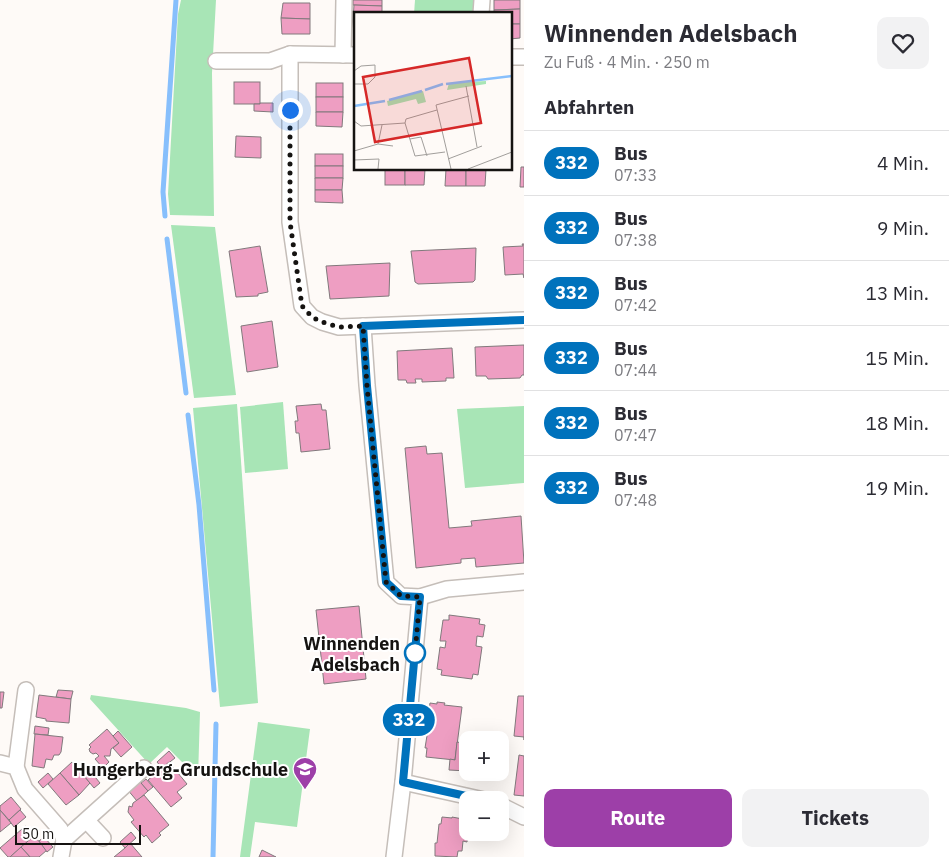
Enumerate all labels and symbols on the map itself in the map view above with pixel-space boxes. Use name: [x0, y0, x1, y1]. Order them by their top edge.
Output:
inset map: [354, 12, 512, 170]
your location: [278, 98, 303, 123]
place label: Winnenden Adelsbach: [303, 632, 400, 676]
marker: Winnenden Adelsbach: [404, 642, 426, 664]
line badge: 332: [380, 704, 438, 736]
school or university icon: Hungerberg-Grundschule: [292, 756, 318, 790]
place label: Hungerberg-Grundschule: [73, 758, 288, 781]
scale bar: [15, 822, 141, 845]

